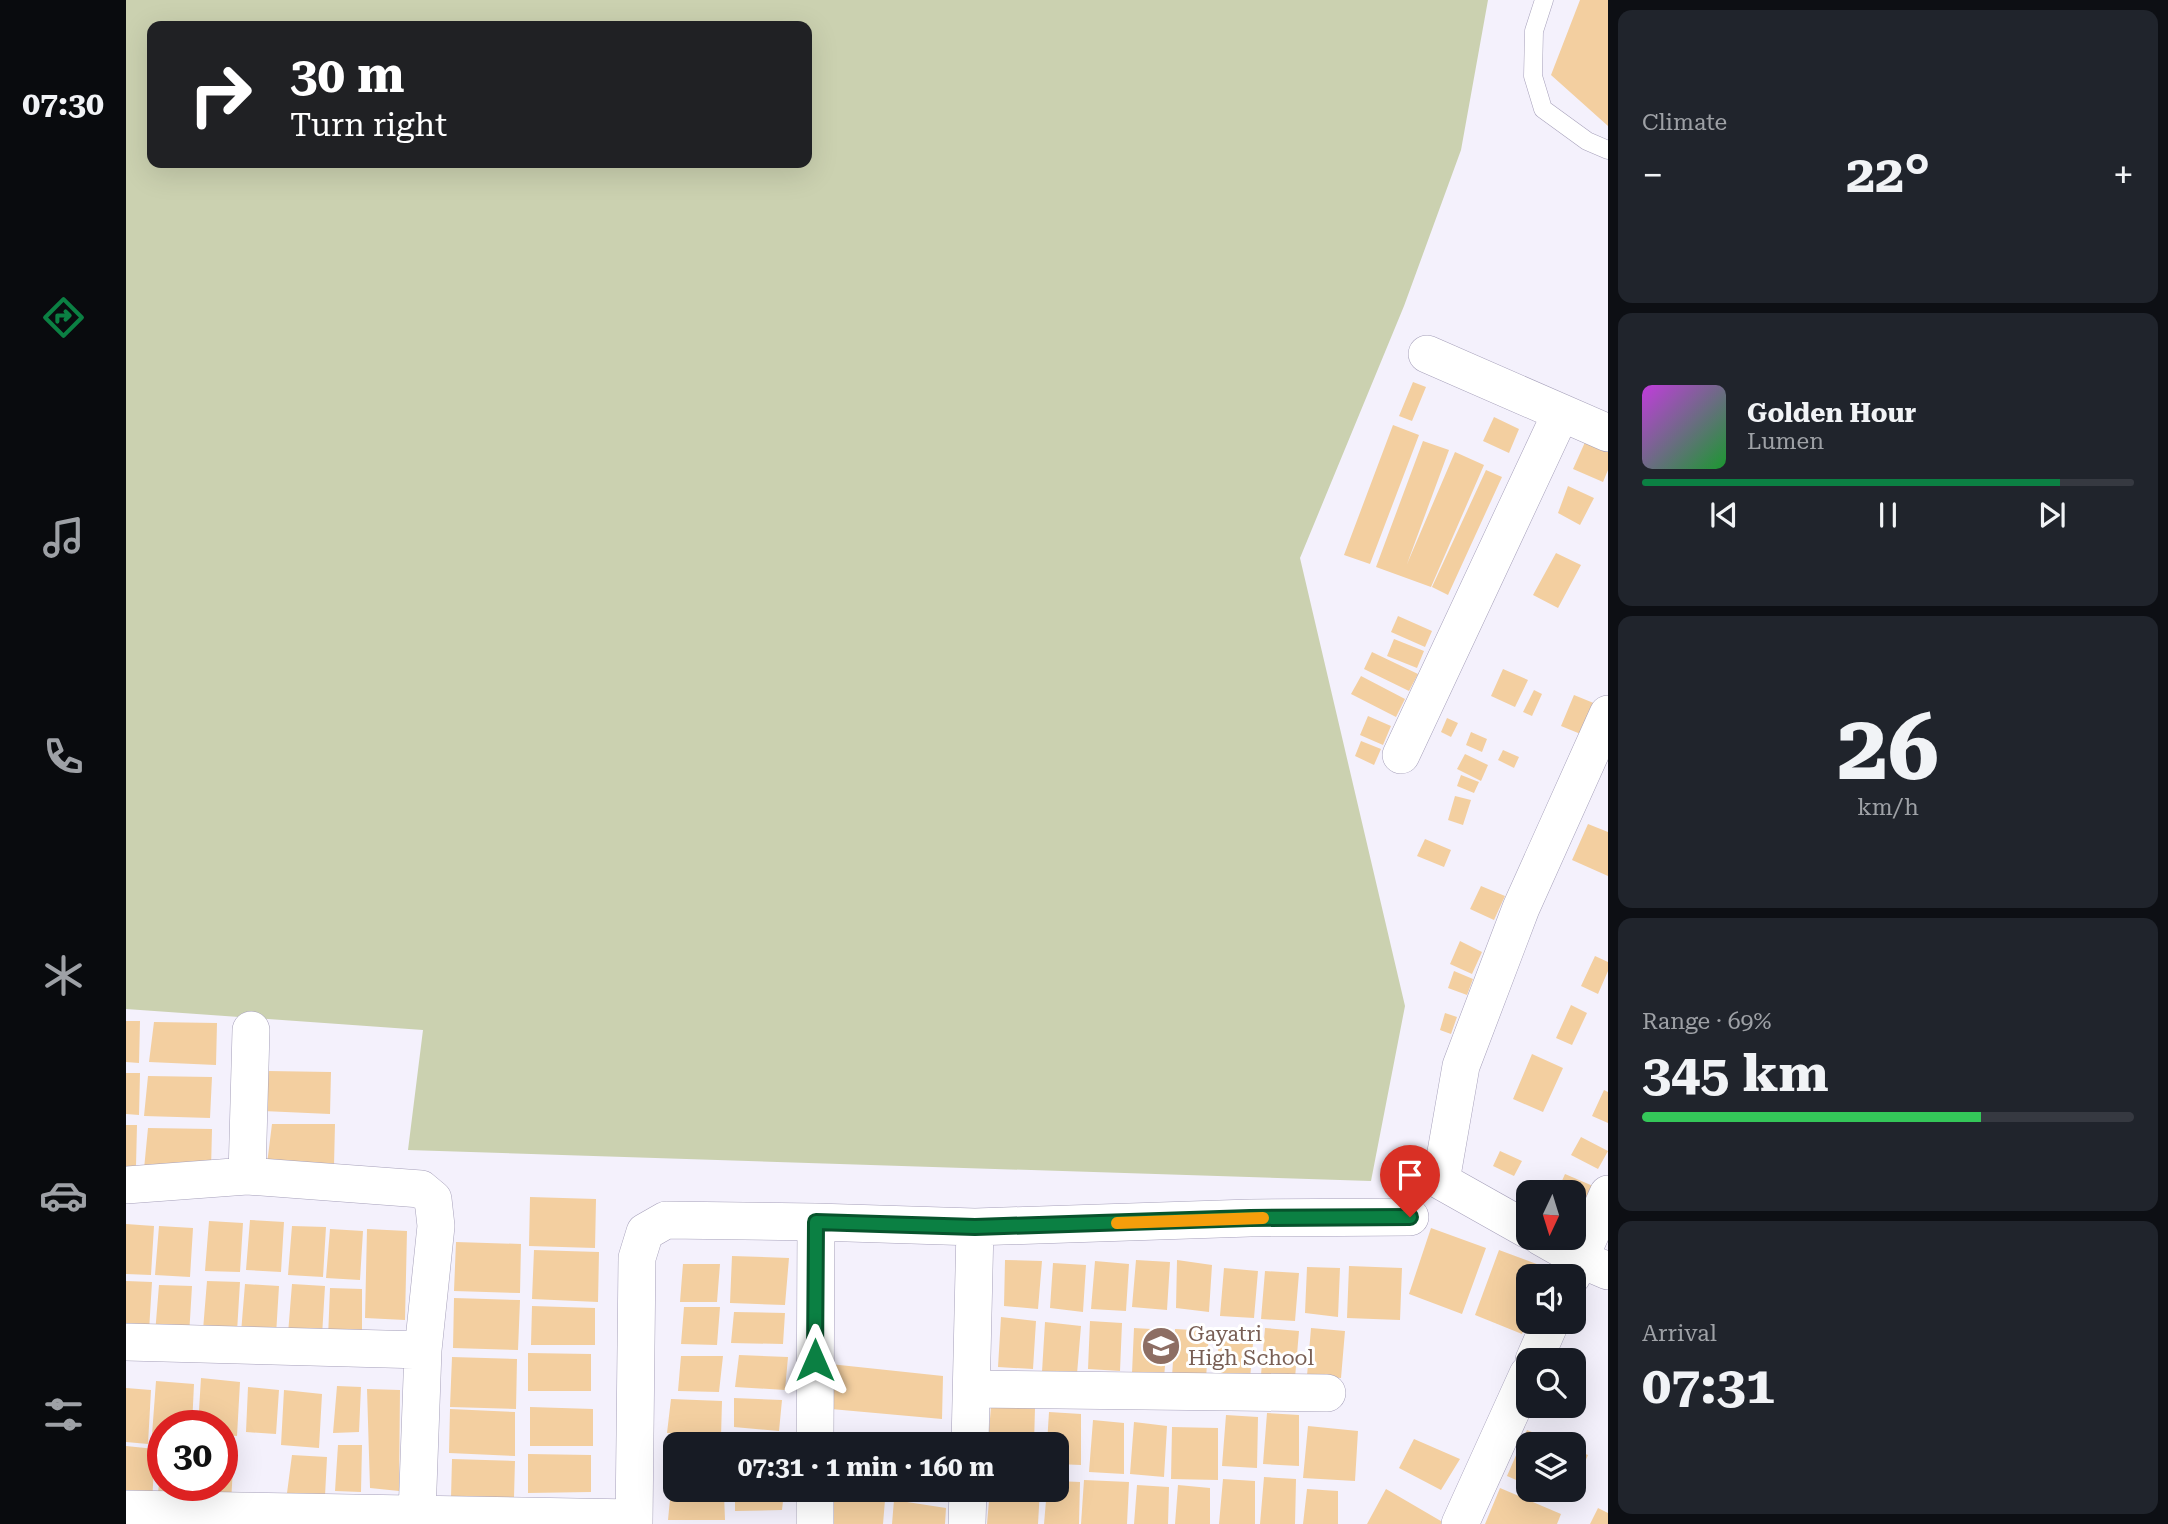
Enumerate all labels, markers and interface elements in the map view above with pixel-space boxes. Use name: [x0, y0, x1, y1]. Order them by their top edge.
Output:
text: 30 m: [290, 47, 405, 104]
icon: right: [175, 49, 266, 140]
text: 07:30: [22, 85, 104, 123]
text: Turn right: [290, 106, 447, 144]
text: Climate: [1642, 109, 1727, 136]
text: 22°: [1846, 144, 1930, 205]
text: −: [1642, 153, 1663, 197]
text: +: [2113, 153, 2134, 197]
icon: directions: [39, 293, 88, 342]
text: Golden Hour: [1747, 398, 1916, 428]
text: Lumen: [1747, 428, 1824, 455]
icon: previous: [1705, 496, 1743, 534]
icon: pause: [1869, 496, 1907, 534]
icon: next: [2033, 496, 2071, 534]
icon: music: [39, 513, 88, 562]
text: 26: [1837, 695, 1939, 801]
icon: phone: [39, 732, 88, 781]
text: km/h: [1857, 794, 1919, 821]
icon: climate: [39, 951, 88, 1000]
text: Range · 69%: [1642, 1008, 1771, 1035]
text: 345 km: [1642, 1043, 1829, 1104]
pin: [1380, 1145, 1440, 1217]
icon: arrive: [1391, 1156, 1429, 1194]
icon: car: [39, 1171, 88, 1220]
north arrow: [1516, 1180, 1586, 1250]
map controls: [1516, 1180, 1586, 1502]
button: sound: [1516, 1264, 1586, 1334]
text: Arrival: [1642, 1320, 1717, 1347]
place label: Gayatri High School: [1188, 1322, 1314, 1370]
position arrow: [778, 1323, 852, 1397]
school or university icon: Gayatri High School: [1140, 1325, 1182, 1367]
button: search: [1516, 1348, 1586, 1418]
text: 07:31: [1642, 1355, 1775, 1416]
icon: filters: [39, 1390, 88, 1439]
speed limit sign: 30: [147, 1410, 238, 1501]
button: layers: [1516, 1432, 1586, 1502]
text: 07:31 · 1 min · 160 m: [738, 1452, 994, 1482]

